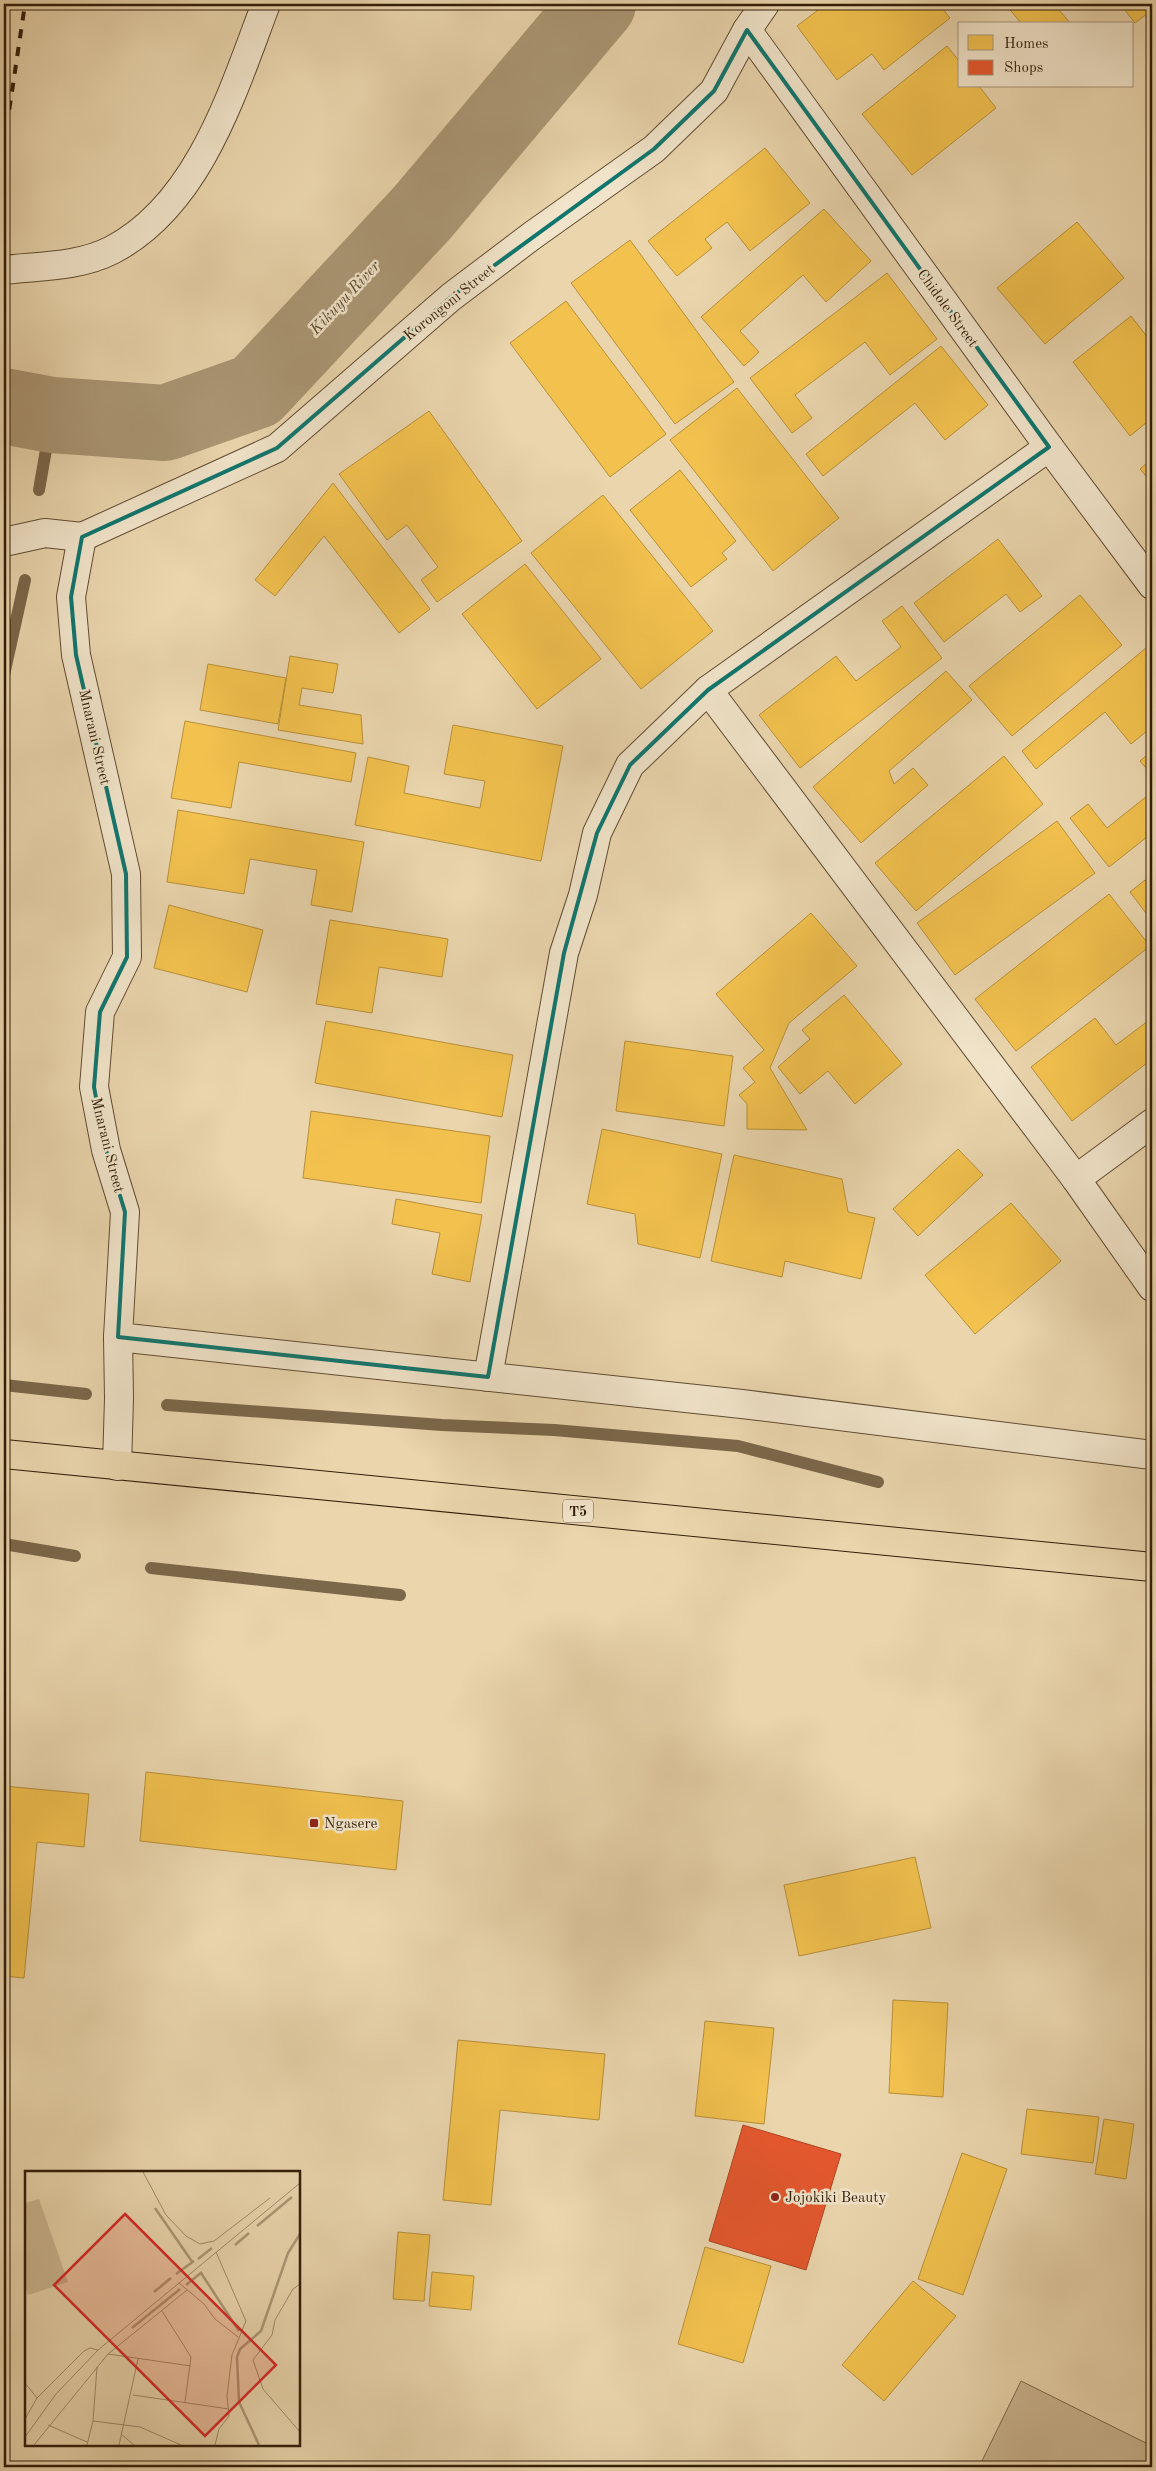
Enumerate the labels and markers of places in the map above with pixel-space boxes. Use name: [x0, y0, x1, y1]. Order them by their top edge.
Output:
marker: Ngasere: [308, 1817, 320, 1829]
place label: Ngasere: [324, 1817, 378, 1832]
marker: Jojokiki Beauty: [769, 2191, 781, 2203]
place label: Jojokiki Beauty: [785, 2191, 887, 2206]

